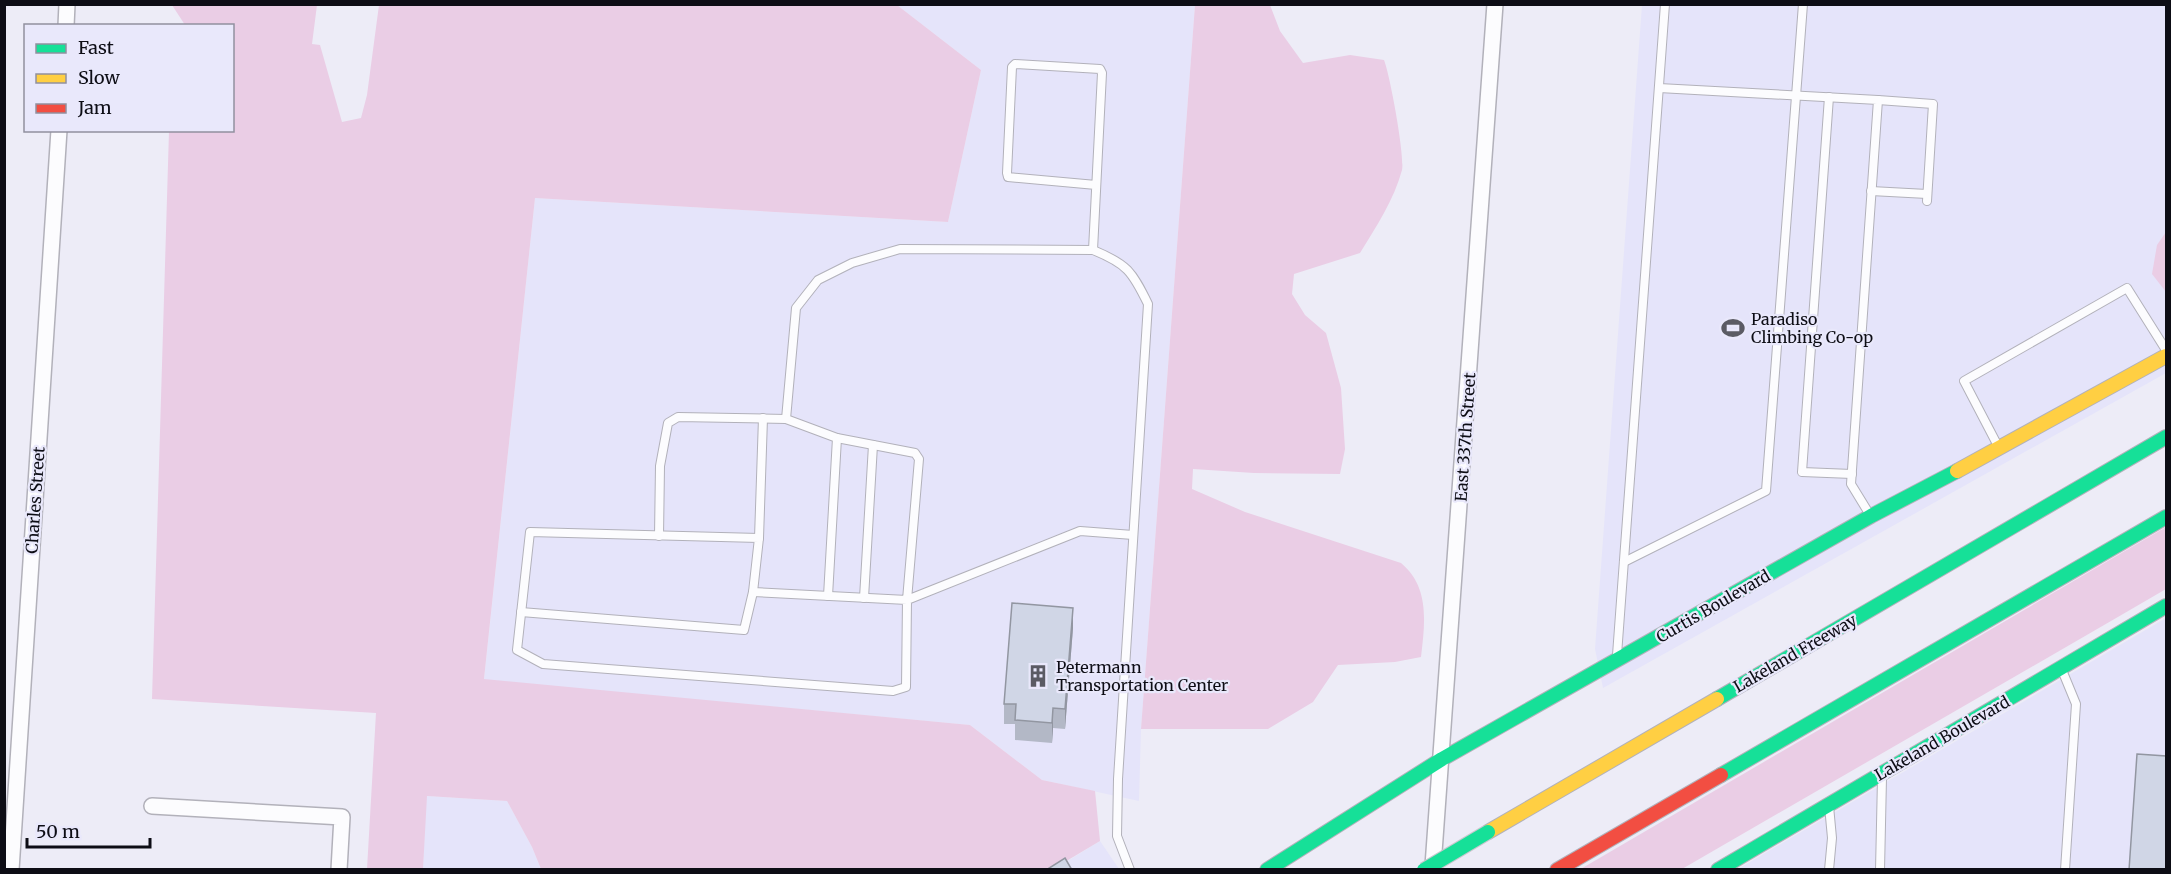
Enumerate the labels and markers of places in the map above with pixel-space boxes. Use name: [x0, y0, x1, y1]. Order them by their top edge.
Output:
place label: Paradiso Climbing Co-op: [1751, 309, 1873, 347]
sports icon: Paradiso Climbing Co-op: [1720, 315, 1746, 341]
place label: Petermann Transportation Center: [1056, 657, 1228, 695]
building icon: Petermann Transportation Center: [1025, 663, 1051, 689]

